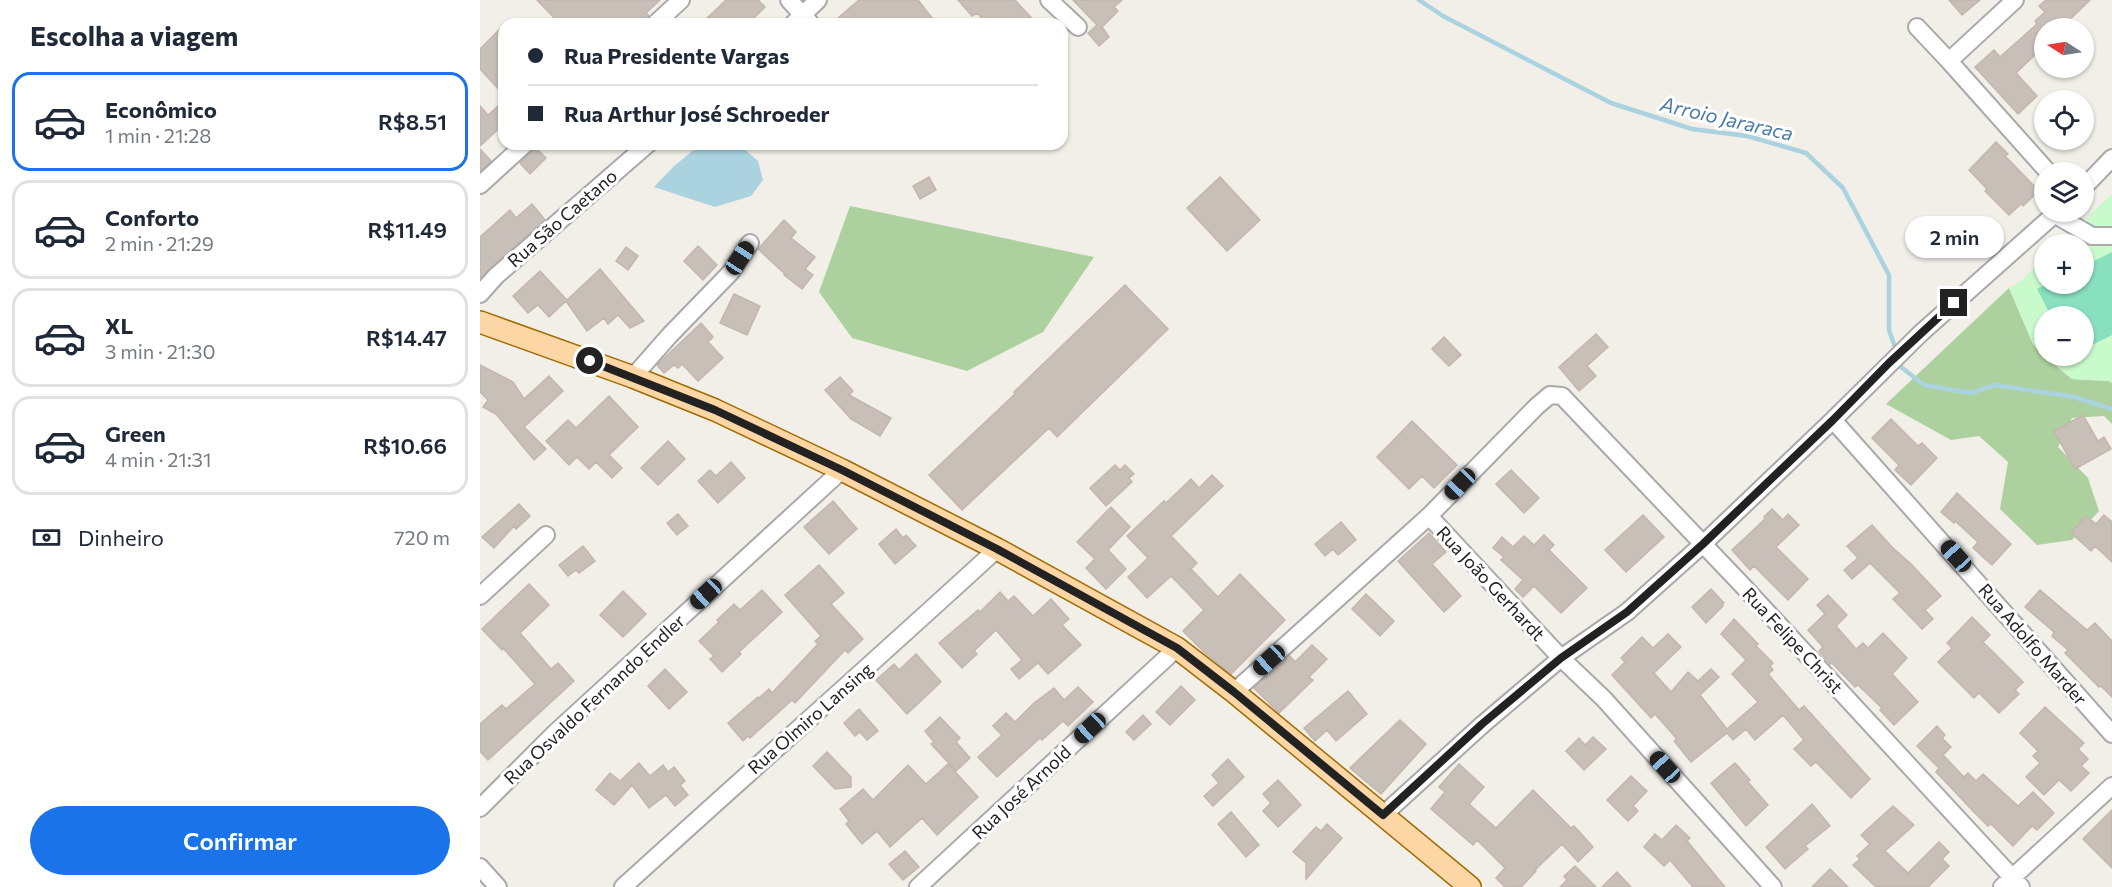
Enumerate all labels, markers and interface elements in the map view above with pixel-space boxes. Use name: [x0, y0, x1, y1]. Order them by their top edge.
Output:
north arrow: [2034, 18, 2094, 78]
map controls: [2034, 18, 2094, 366]
text: Escolha a viagem: [30, 19, 238, 52]
text: Rua Presidente Vargas: [564, 42, 789, 69]
button: locate: [2034, 90, 2094, 150]
water label: Arroio Jararaca: [1657, 91, 1796, 145]
icon: car: [33, 95, 87, 149]
text: Econômico: [105, 96, 217, 123]
text: Rua Arthur José Schroeder: [564, 100, 830, 127]
text: R$8.51: [378, 108, 447, 135]
text: 1 min · 21:28: [105, 123, 211, 147]
button: layers: [2034, 162, 2094, 222]
street label: Rua São Caetano: [503, 164, 621, 272]
icon: car: [33, 203, 87, 257]
text: Conforto: [105, 204, 199, 231]
text: R$11.49: [368, 216, 447, 243]
callout: 2 min: [1904, 216, 2004, 258]
text: 2 min: [1930, 225, 1979, 249]
text: 2 min · 21:29: [105, 231, 214, 255]
button: +: [2034, 234, 2094, 294]
car: [723, 238, 757, 278]
route end: [1940, 289, 1967, 316]
button: −: [2034, 306, 2094, 366]
icon: car: [33, 311, 87, 365]
text: XL: [105, 312, 133, 339]
text: R$14.47: [366, 324, 447, 351]
text: 3 min · 21:30: [105, 339, 216, 363]
route start: [576, 347, 603, 374]
icon: car: [33, 419, 87, 473]
text: Green: [105, 420, 166, 447]
text: R$10.66: [363, 432, 447, 459]
text: 4 min · 21:31: [105, 447, 212, 471]
car: [1441, 465, 1479, 503]
icon: cash: [30, 521, 63, 554]
street label: Rua João Gerhardt: [1432, 521, 1550, 645]
text: Dinheiro: [78, 524, 164, 551]
text: 720 m: [394, 525, 450, 549]
car: [1937, 537, 1975, 575]
car: [687, 575, 725, 613]
street label: Rua Adolfo Marder: [1974, 579, 2092, 709]
street label: Rua Felipe Christ: [1738, 582, 1848, 698]
street label: Rua Osvaldo Fernando Endler: [499, 609, 689, 789]
car: [1250, 641, 1288, 679]
street label: Rua Olmiro Lansing: [743, 658, 877, 778]
car: [1071, 709, 1109, 747]
street label: Rua José Arnold: [967, 740, 1075, 844]
car: [1646, 748, 1684, 786]
button: Confirmar: [30, 806, 450, 875]

